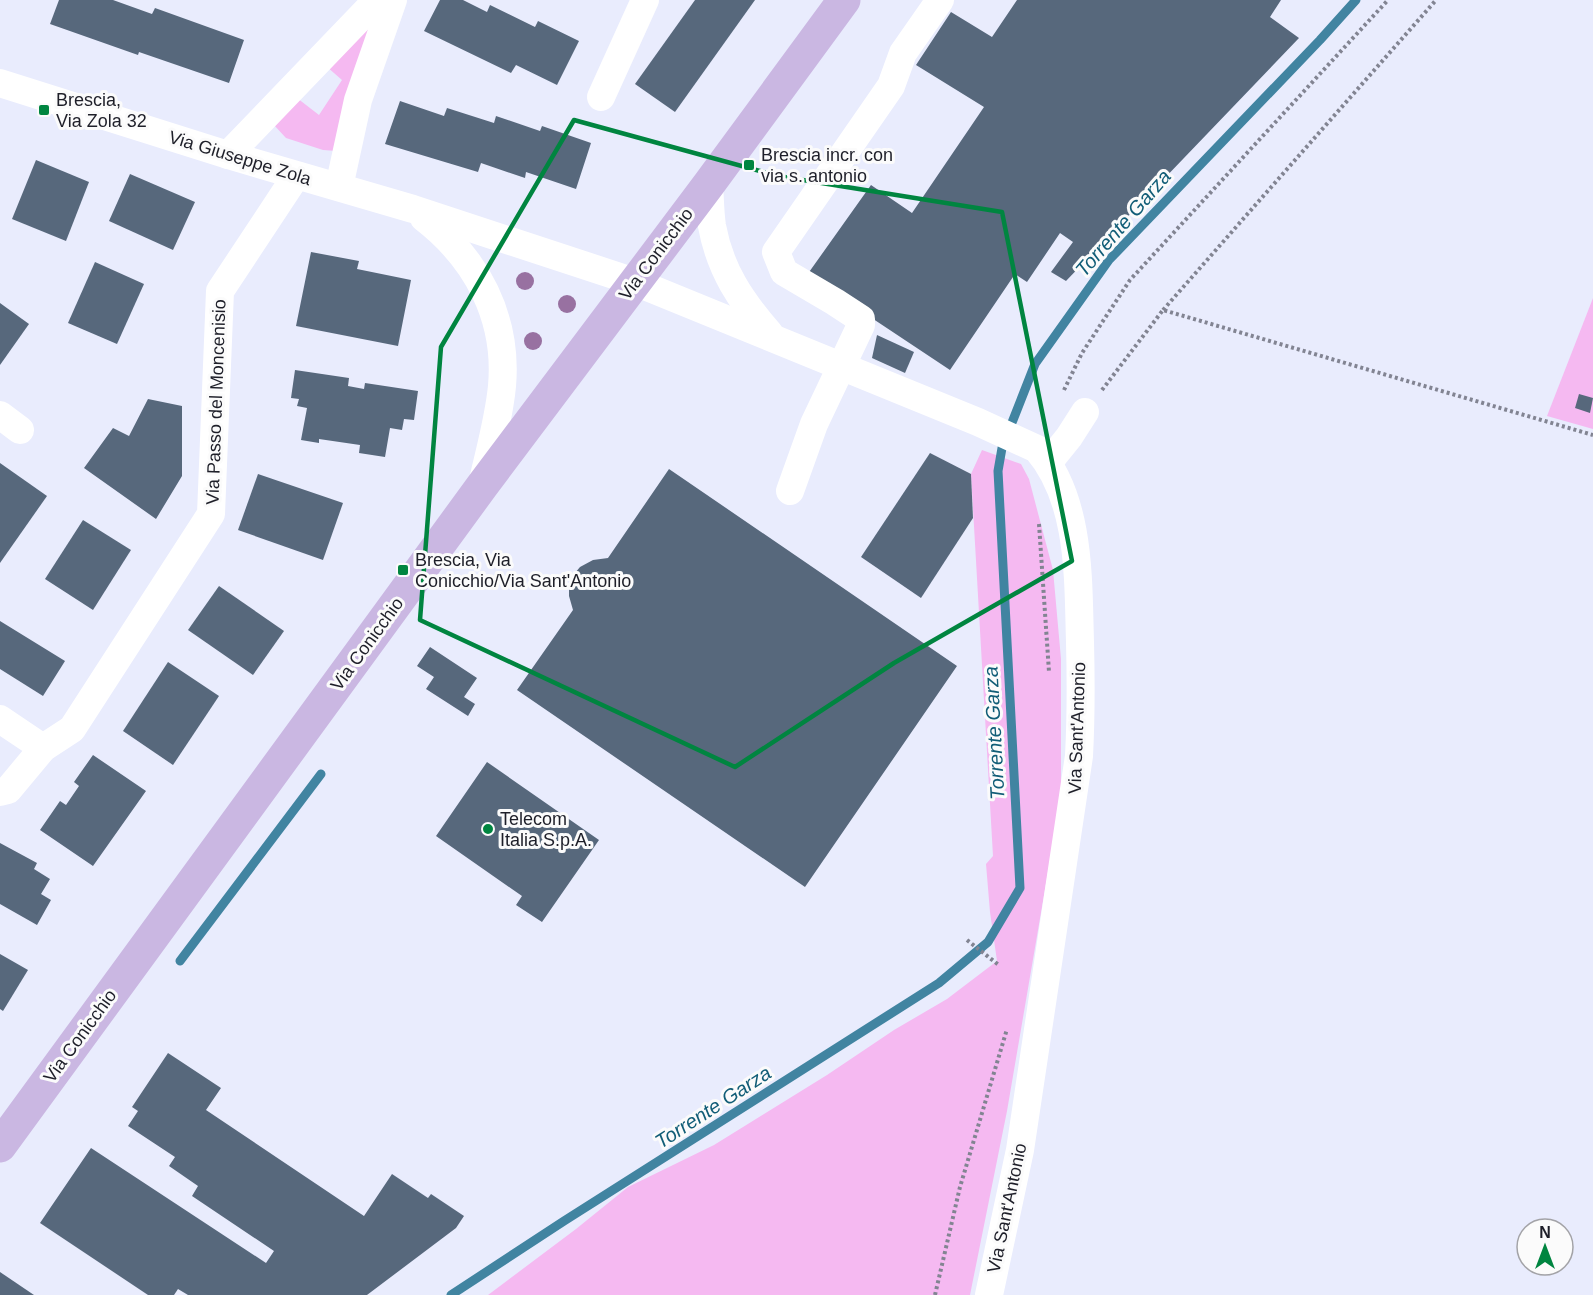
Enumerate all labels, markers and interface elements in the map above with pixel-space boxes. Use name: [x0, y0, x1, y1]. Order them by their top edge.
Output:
place label: Brescia, Via Zola 32: [56, 90, 147, 131]
marker: Brescia, Via Zola 32: [37, 103, 51, 117]
street label: Via Giuseppe Zola: [166, 127, 315, 189]
place label: Brescia incr. con via s. antonio: [761, 145, 893, 186]
marker: Brescia incr. con via s. antonio: [742, 158, 756, 172]
water label: Torrente Garza: [1071, 165, 1175, 281]
street label: Via Conicchio: [615, 204, 697, 304]
street label: Via Passo del Moncenisio: [202, 299, 230, 505]
place label: Brescia, Via Conicchio/Via Sant'Antonio: [415, 550, 631, 591]
marker: Brescia, Via Conicchio/Via Sant'Antonio: [396, 563, 410, 577]
street label: Via Conicchio: [327, 594, 407, 694]
street label: Via Sant'Antonio: [1065, 662, 1089, 794]
water label: Torrente Garza: [980, 666, 1008, 800]
place label: Telecom Italia S.p.A.: [500, 809, 592, 850]
marker: Telecom Italia S.p.A.: [481, 822, 495, 836]
street label: Via Conicchio: [40, 986, 120, 1086]
water label: Torrente Garza: [651, 1061, 775, 1153]
street label: Via Sant'Antonio: [983, 1141, 1031, 1275]
north arrow: [1515, 1217, 1575, 1277]
text: N: [1539, 1224, 1551, 1241]

